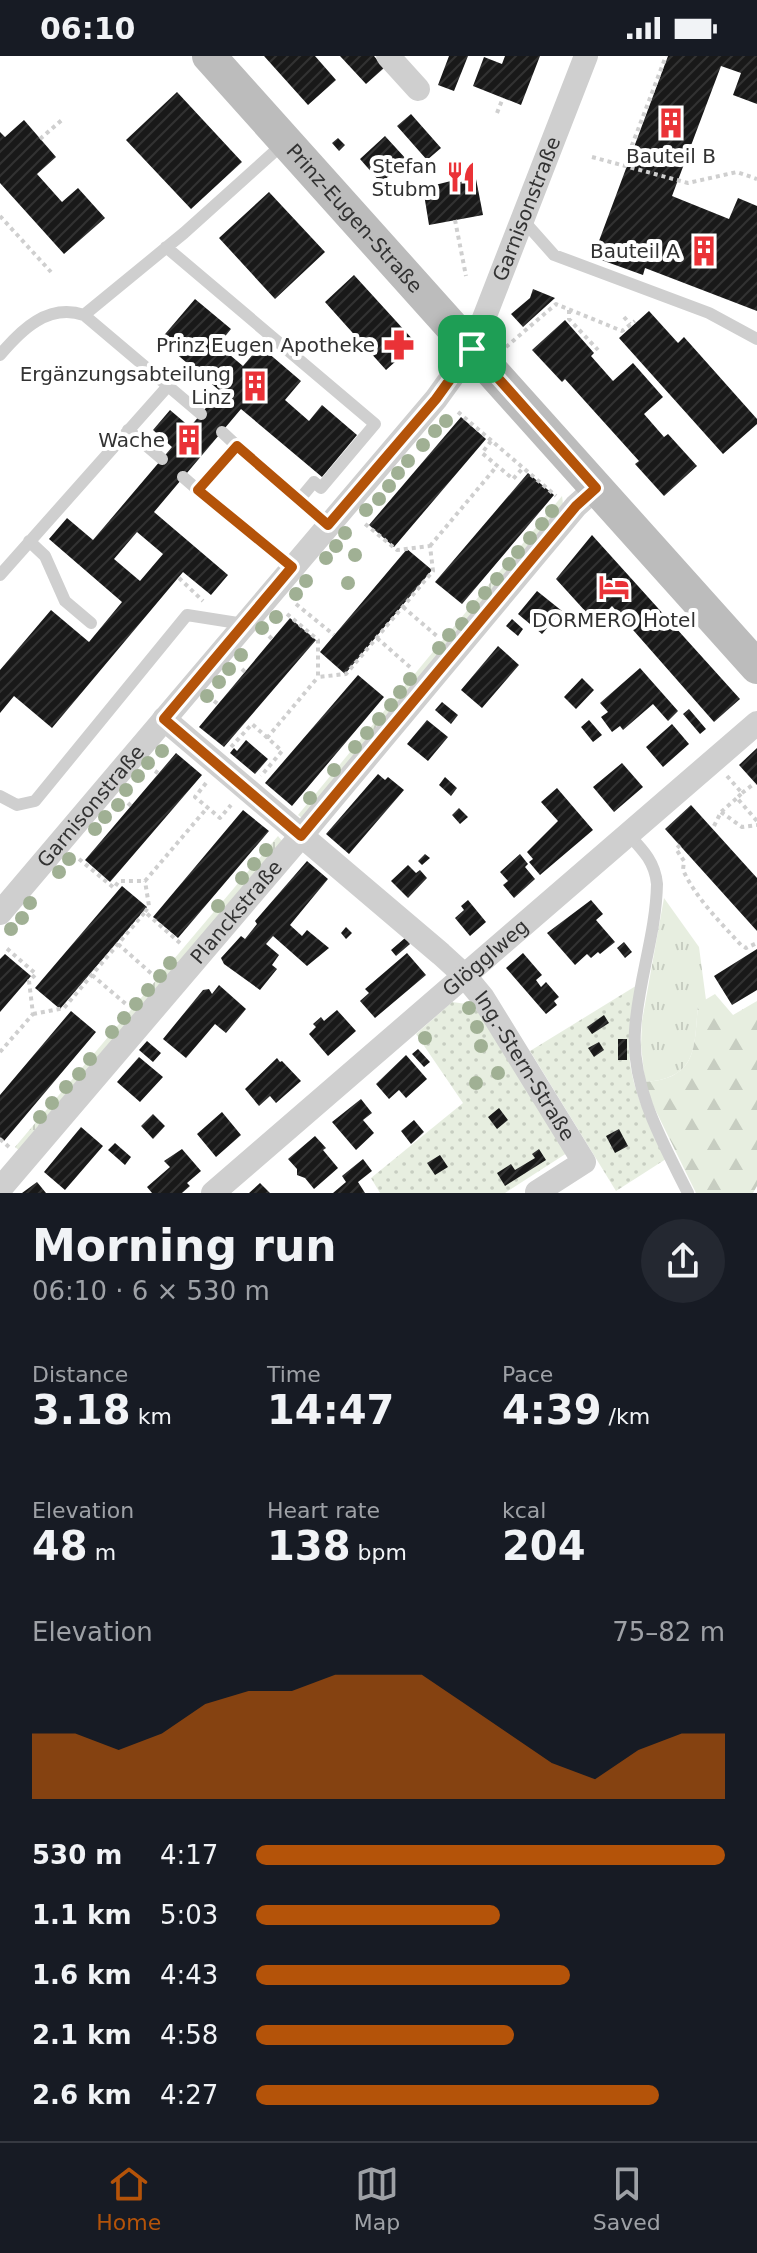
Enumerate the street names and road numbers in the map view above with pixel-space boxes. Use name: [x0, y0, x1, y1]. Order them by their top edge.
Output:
street label: Garnisonstraße: [488, 133, 565, 284]
street label: Prinz-Eugen-Straße: [281, 139, 428, 298]
street label: Garnisonstraße: [32, 740, 149, 872]
street label: Planckstraße: [185, 855, 287, 969]
street label: Glögglweg: [438, 914, 533, 1001]
street label: Ing.-Stern-Straße: [470, 986, 580, 1145]

